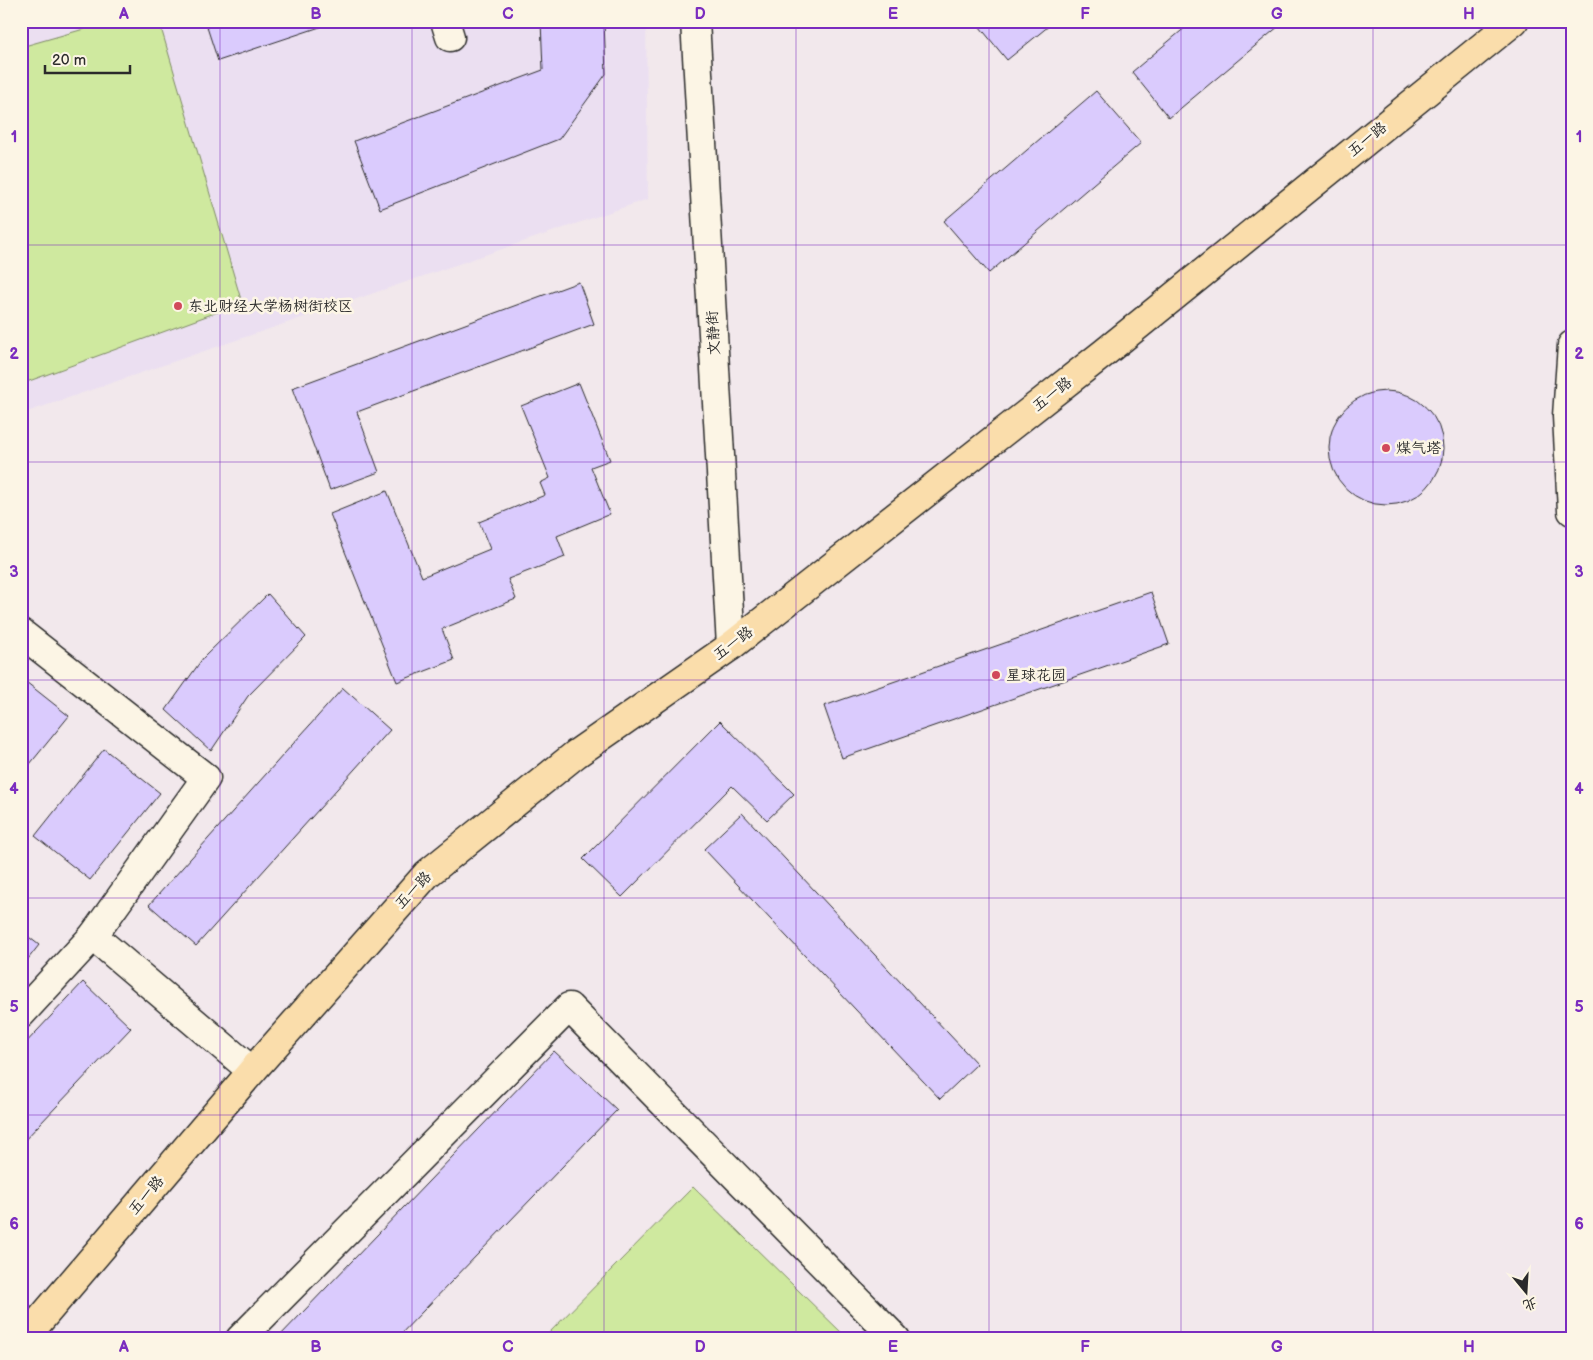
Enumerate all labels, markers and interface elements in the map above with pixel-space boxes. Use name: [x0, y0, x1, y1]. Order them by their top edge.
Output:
text: A: [118, 5, 129, 24]
text: B: [310, 5, 322, 24]
text: C: [502, 5, 514, 24]
text: D: [694, 5, 706, 24]
text: E: [888, 5, 898, 24]
text: F: [1080, 5, 1090, 24]
text: G: [1271, 5, 1283, 24]
text: H: [1463, 5, 1475, 24]
scale bar: [45, 42, 130, 74]
text: 20 m: [52, 51, 86, 70]
street label: 五一路: [1344, 118, 1391, 161]
text: 1: [11, 128, 17, 147]
text: 1: [1576, 128, 1582, 147]
place label: 东北财经大学杨树街校区: [188, 297, 353, 316]
marker: 东北财经大学杨树街校区: [172, 300, 184, 312]
street label: 文静街: [703, 310, 724, 356]
text: 2: [9, 345, 19, 364]
text: 2: [1574, 345, 1584, 364]
street label: 五一路: [1029, 373, 1076, 416]
place label: 煤气塔: [1396, 439, 1441, 458]
marker: 煤气塔: [1380, 442, 1392, 454]
text: 3: [9, 563, 19, 582]
text: 3: [1574, 563, 1584, 582]
street label: 五一路: [710, 622, 757, 665]
place label: 星球花园: [1006, 666, 1066, 685]
marker: 星球花园: [990, 669, 1002, 681]
text: 4: [9, 780, 19, 799]
text: 4: [1574, 780, 1584, 799]
street label: 五一路: [391, 867, 436, 913]
text: 5: [9, 998, 19, 1017]
text: 5: [1574, 998, 1584, 1017]
street label: 五一路: [125, 1172, 168, 1219]
text: 6: [9, 1215, 19, 1234]
text: 6: [1574, 1215, 1584, 1234]
north arrow: [1500, 1268, 1550, 1318]
text: 北: [1521, 1294, 1539, 1314]
text: A: [118, 1338, 129, 1357]
text: B: [310, 1338, 322, 1357]
text: C: [502, 1338, 514, 1357]
text: D: [694, 1338, 706, 1357]
text: E: [888, 1338, 898, 1357]
text: F: [1080, 1338, 1090, 1357]
text: G: [1271, 1338, 1283, 1357]
text: H: [1463, 1338, 1475, 1357]

